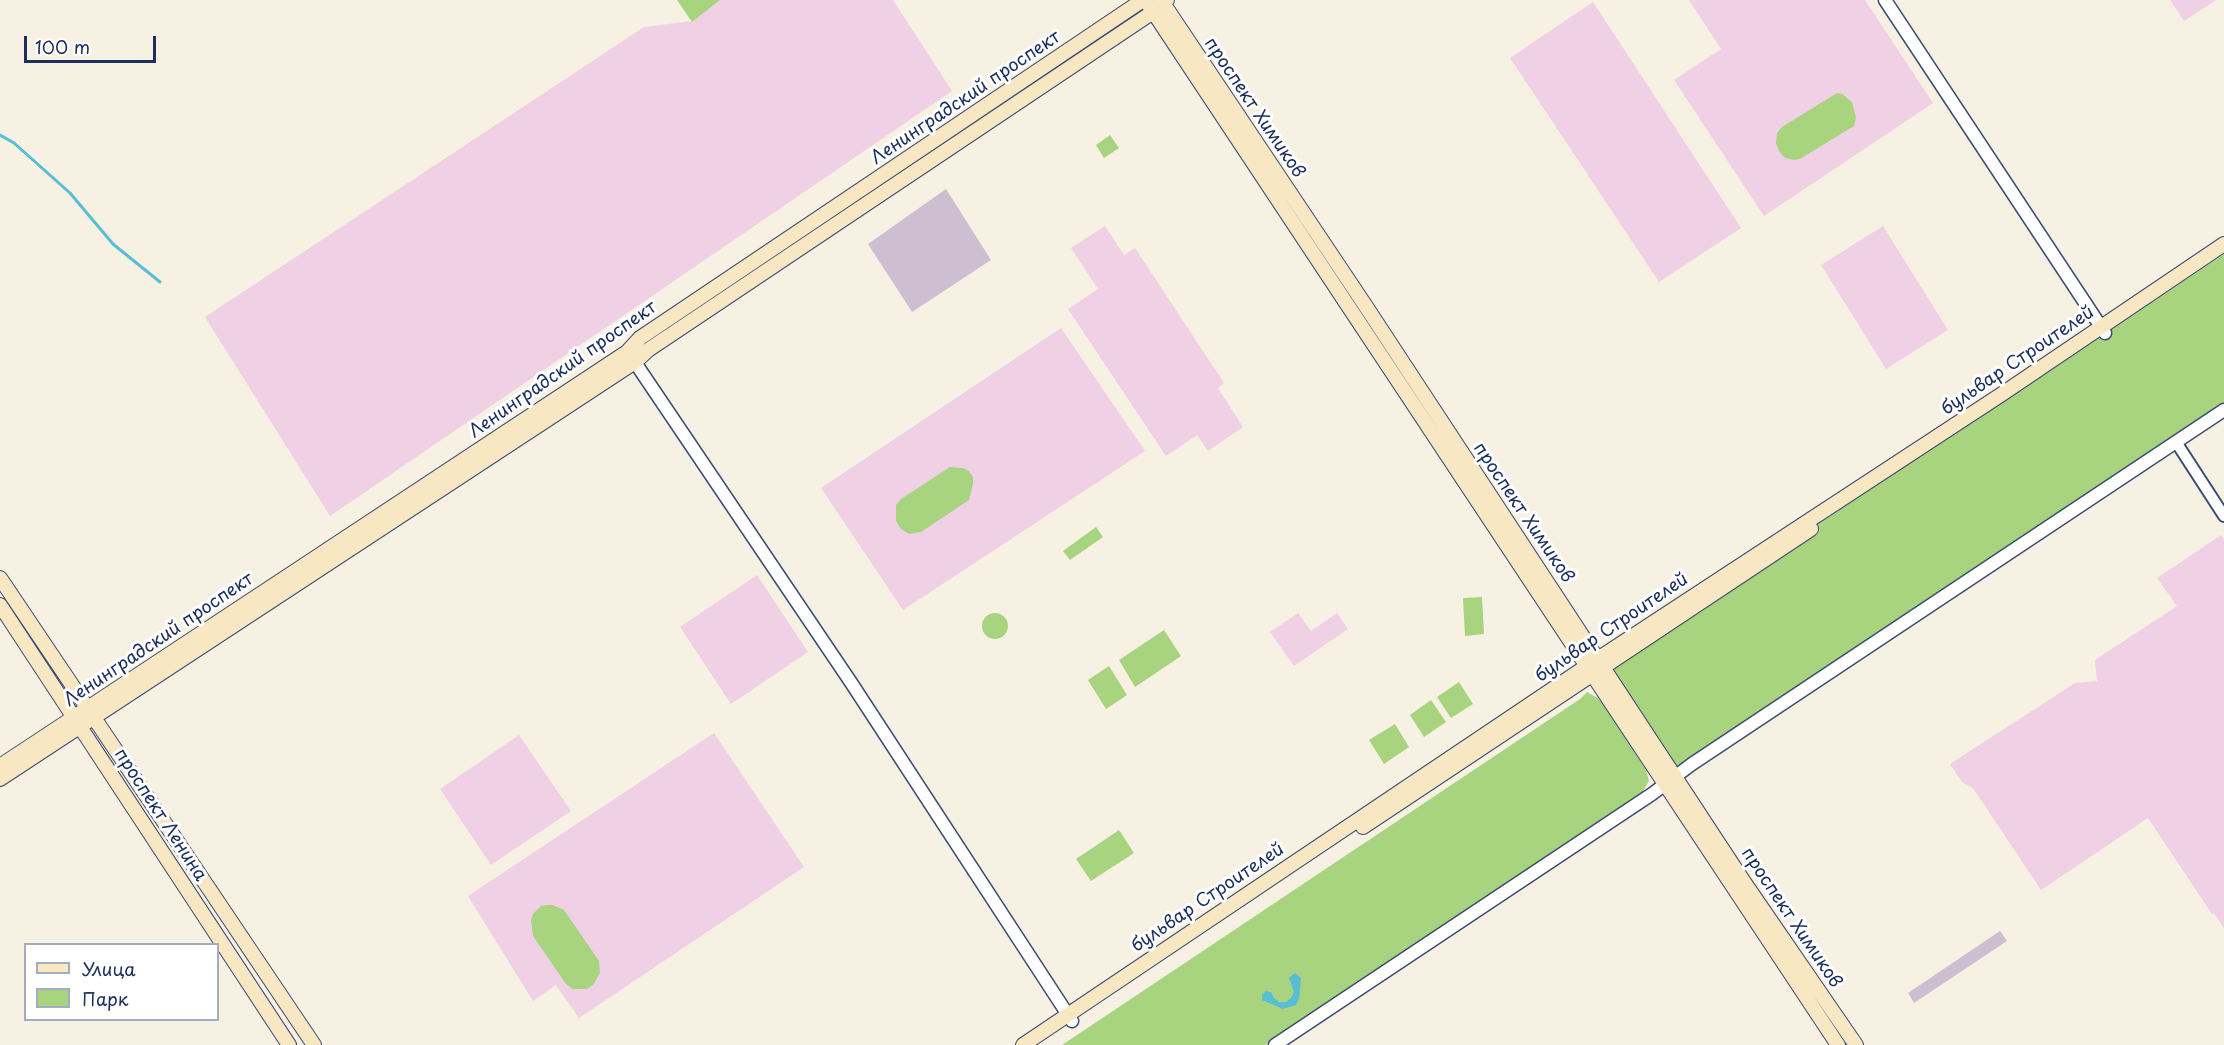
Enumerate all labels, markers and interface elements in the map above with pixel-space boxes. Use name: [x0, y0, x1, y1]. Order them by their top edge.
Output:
scale bar: [27, 24, 159, 62]
street label: Ленинградский проспект: [867, 26, 1065, 170]
text: 100 m: [35, 33, 90, 60]
street label: проспект Химиков: [1199, 34, 1309, 182]
street label: Ленинградский проспект: [465, 297, 661, 443]
street label: бульвар Строителей: [1937, 302, 2099, 420]
street label: проспект Химиков: [1468, 439, 1578, 587]
street label: Ленинградский проспект: [60, 568, 258, 712]
street label: бульвар Строителей: [1531, 569, 1693, 687]
street label: проспект Ленина: [109, 745, 211, 885]
street label: бульвар Строителей: [1127, 839, 1289, 957]
street label: проспект Химиков: [1736, 844, 1846, 992]
legend: [24, 943, 219, 1021]
text: Улица: [82, 955, 136, 982]
text: Парк: [82, 985, 128, 1012]

